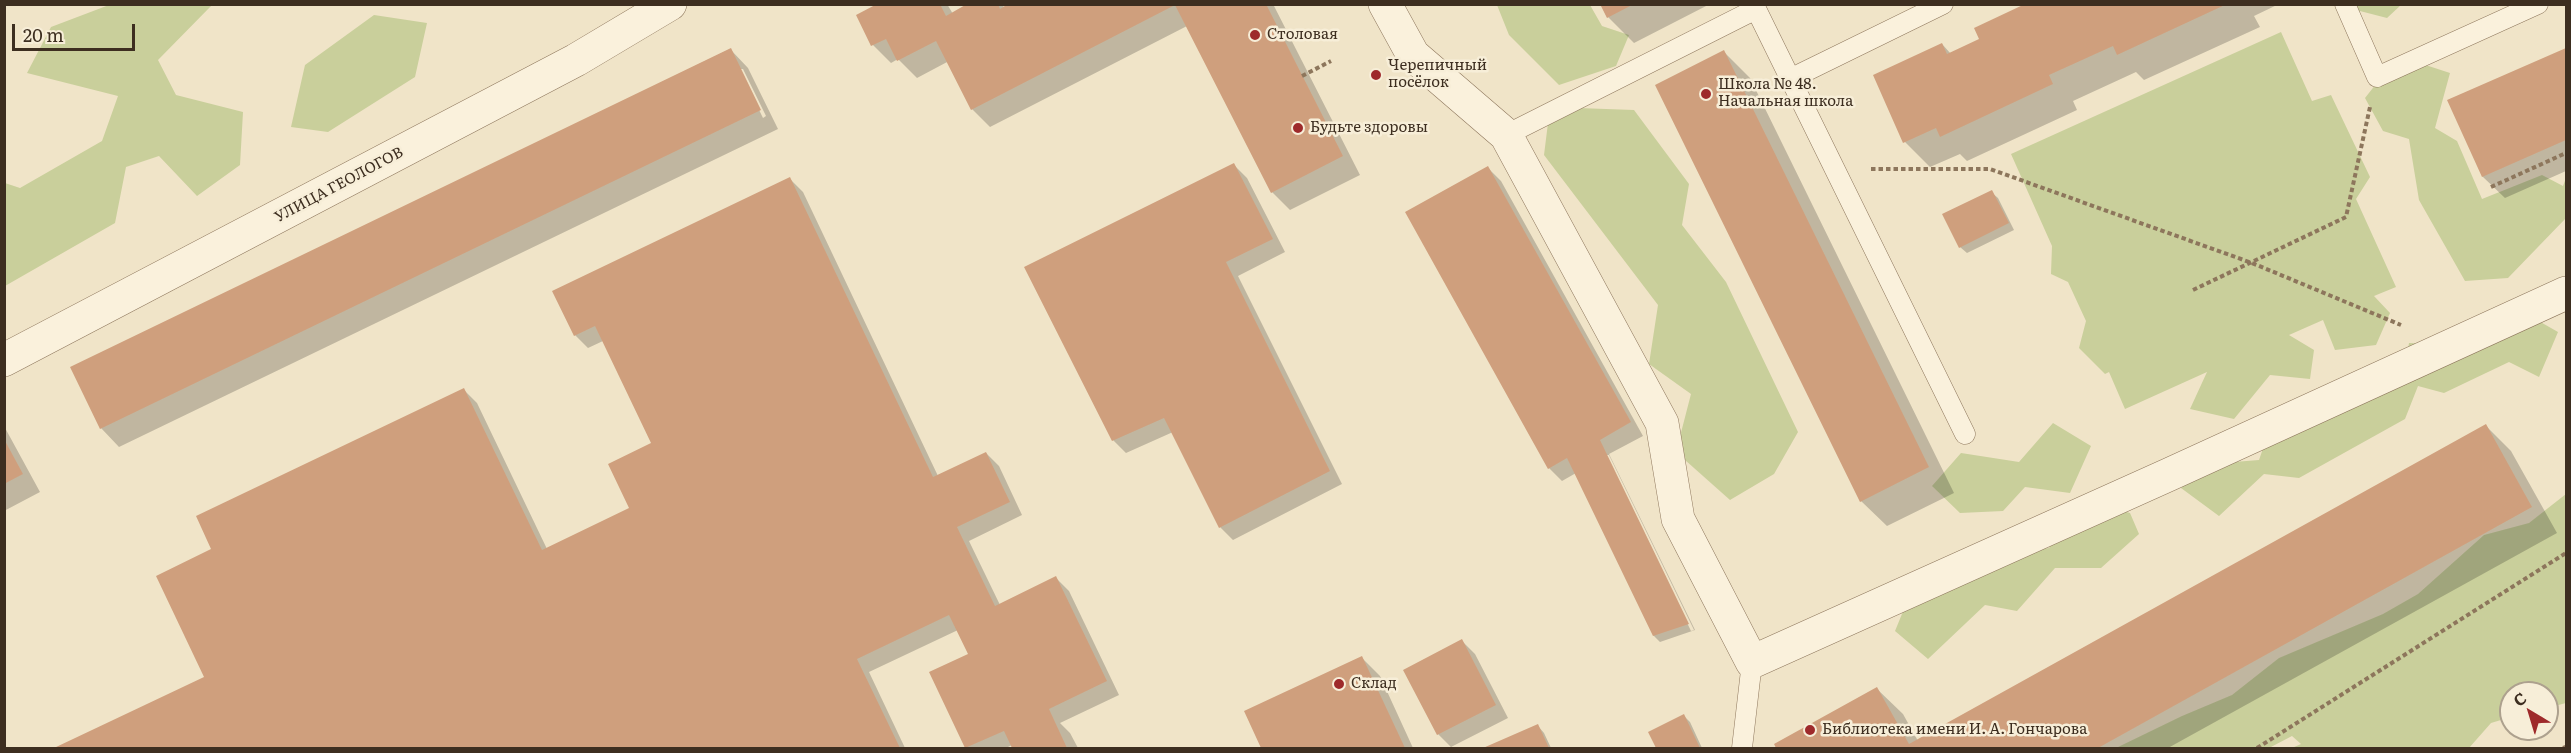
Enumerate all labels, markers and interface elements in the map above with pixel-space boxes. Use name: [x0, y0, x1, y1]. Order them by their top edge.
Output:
scale bar: [15, 12, 138, 50]
text: 20 m: [23, 21, 64, 48]
place label: Столовая: [1267, 26, 1338, 44]
marker: Столовая: [1248, 28, 1262, 42]
place label: Черепичный посёлок: [1388, 57, 1487, 92]
marker: Черепичный посёлок: [1369, 68, 1383, 82]
place label: Школа № 48. Начальная школа: [1718, 76, 1853, 111]
marker: Школа № 48. Начальная школа: [1699, 87, 1713, 101]
place label: Будьте здоровы: [1310, 119, 1428, 137]
marker: Будьте здоровы: [1291, 121, 1305, 135]
street label: УЛИЦА ГЕОЛОГОВ: [272, 144, 406, 226]
place label: Склад: [1351, 675, 1397, 693]
marker: Склад: [1332, 677, 1346, 691]
north arrow: [2499, 681, 2559, 741]
text: С: [2507, 685, 2531, 711]
place label: Библиотека имени И. А. Гончарова: [1822, 721, 2087, 739]
marker: Библиотека имени И. А. Гончарова: [1803, 723, 1817, 737]

